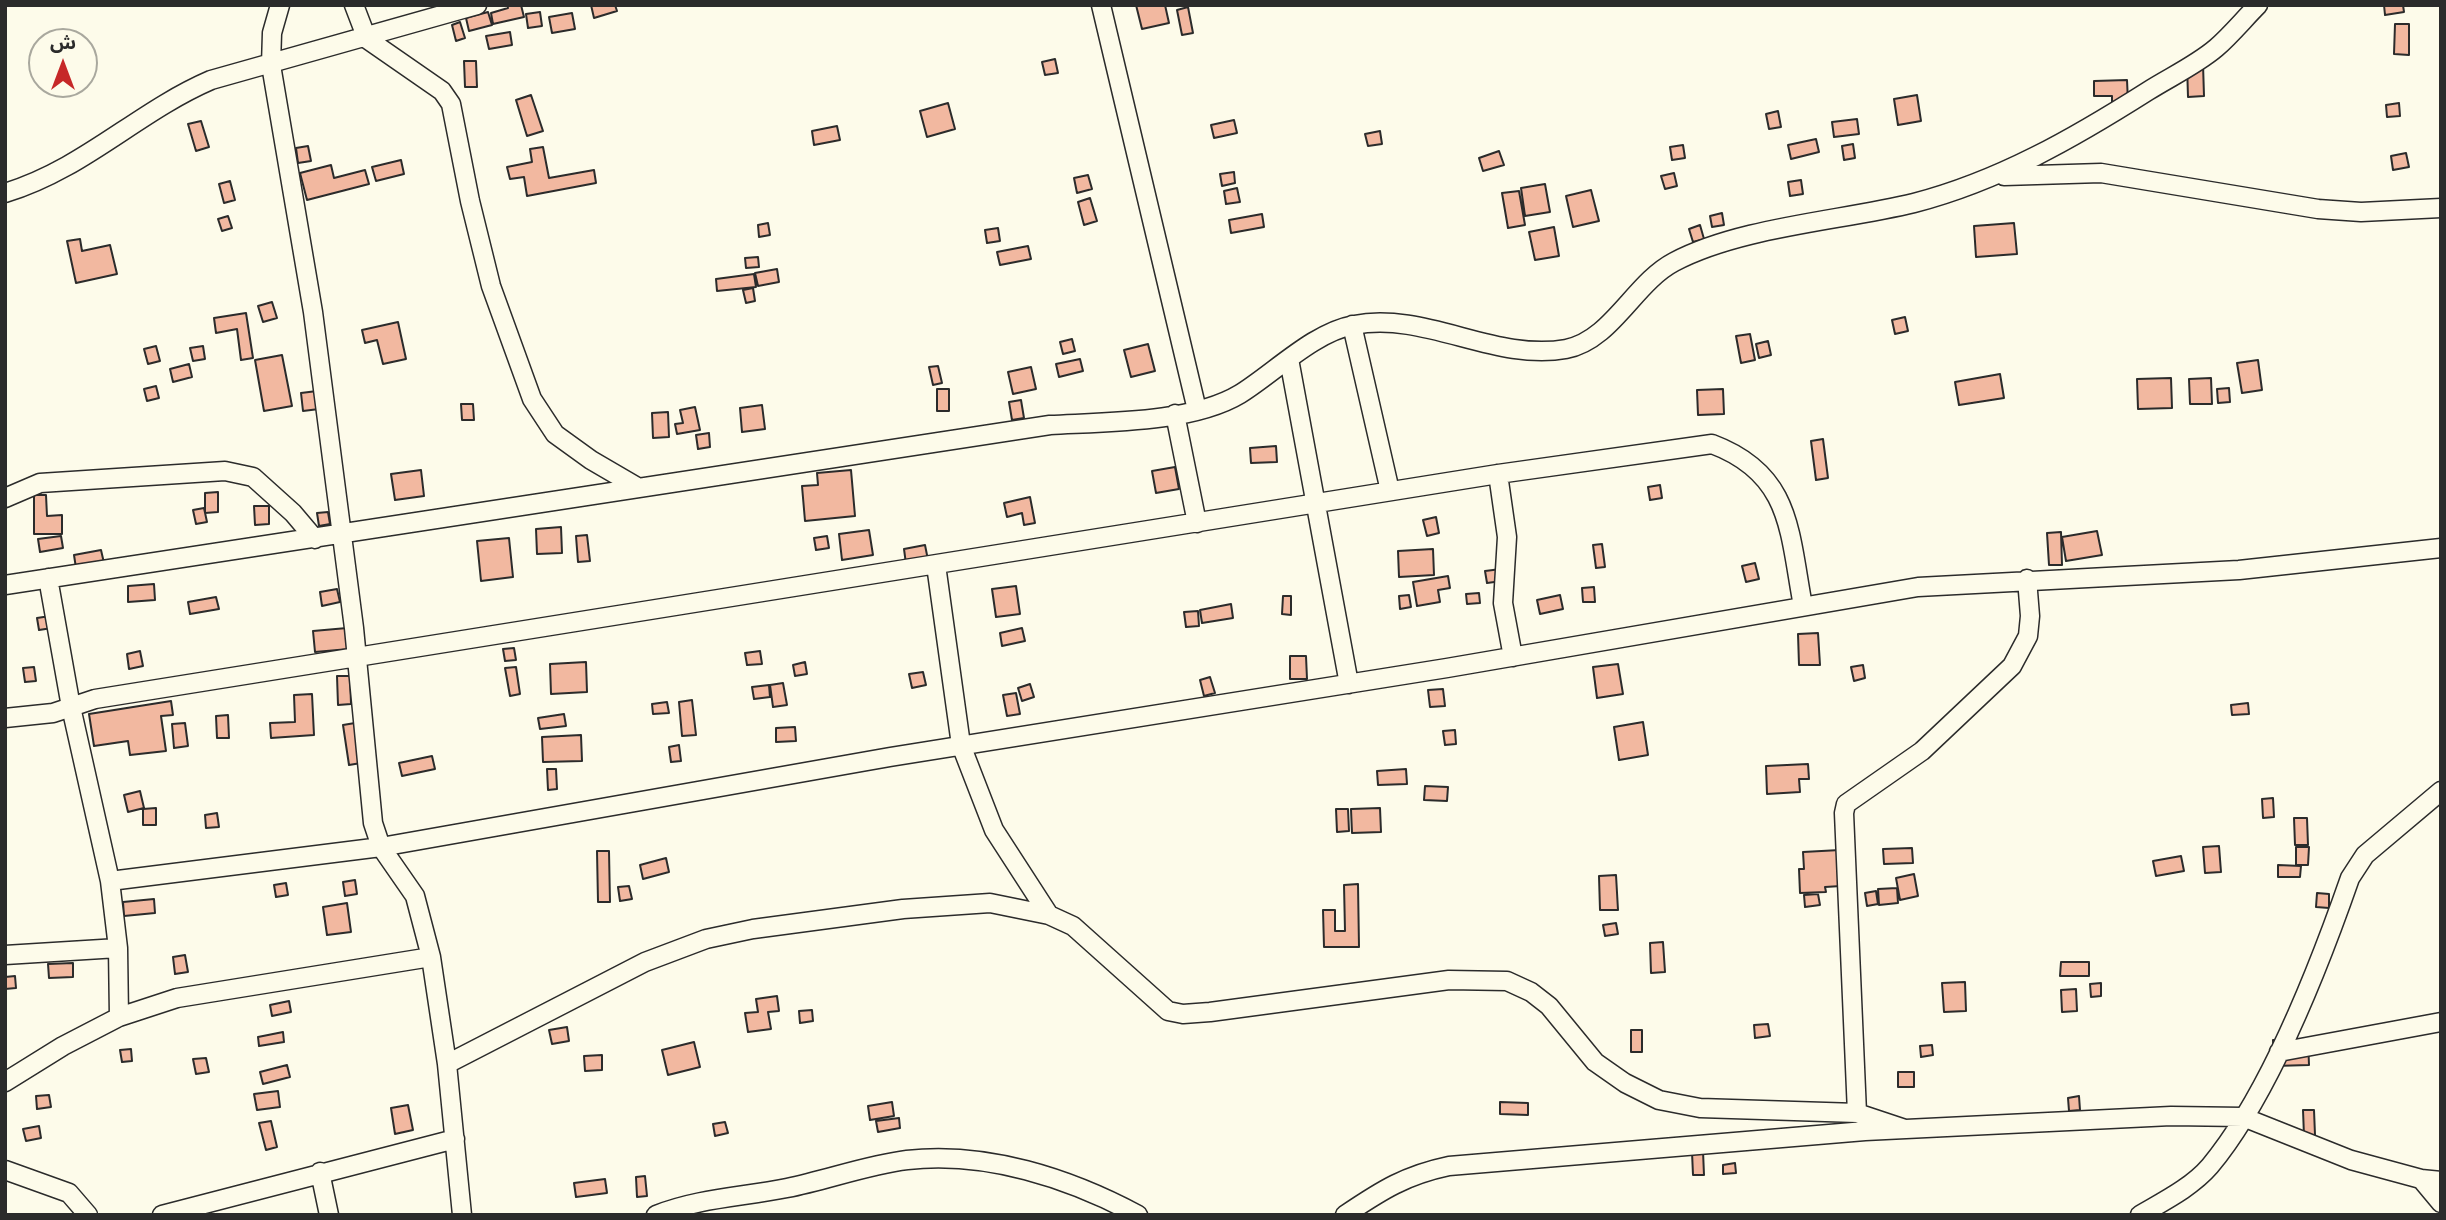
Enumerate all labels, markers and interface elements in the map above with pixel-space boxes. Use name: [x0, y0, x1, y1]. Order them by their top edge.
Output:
north arrow: [28, 28, 98, 98]
text: ش: [50, 30, 76, 57]

